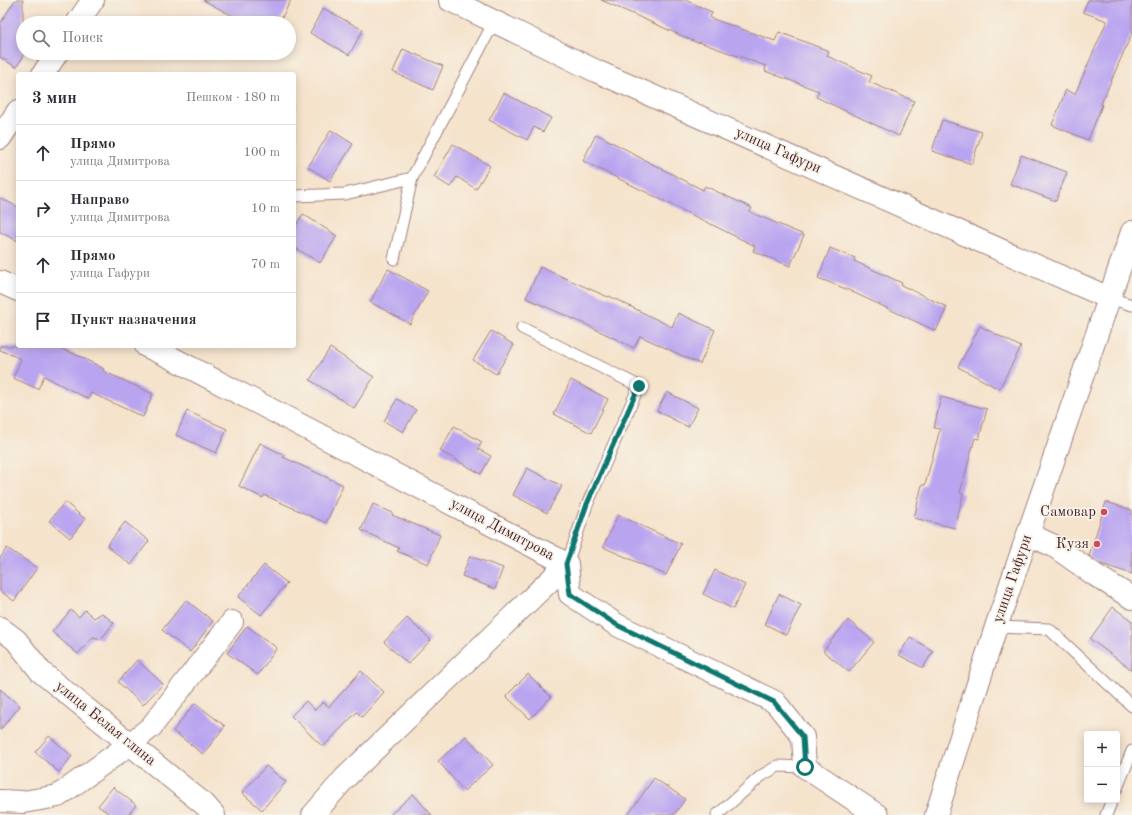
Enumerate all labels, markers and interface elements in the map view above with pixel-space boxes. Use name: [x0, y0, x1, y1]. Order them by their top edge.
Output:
search box: [16, 16, 296, 60]
icon: search: [30, 27, 52, 49]
text: Поиск: [62, 31, 103, 46]
text: 3 мин: [32, 90, 77, 107]
text: Пешком · 180 m: [186, 91, 280, 104]
street label: улица Гафури: [733, 125, 823, 177]
text: Прямо: [70, 137, 116, 152]
icon: ahead: [32, 142, 54, 164]
text: 100 m: [243, 146, 280, 159]
text: улица Димитрова: [70, 155, 170, 168]
text: Направо: [70, 193, 129, 208]
icon: right: [32, 198, 54, 220]
text: 10 m: [251, 202, 280, 215]
text: улица Димитрова: [70, 211, 170, 224]
text: Прямо: [70, 249, 116, 264]
icon: ahead: [32, 254, 54, 276]
text: 70 m: [251, 258, 280, 271]
text: улица Гафури: [70, 267, 150, 280]
icon: arrive: [32, 310, 54, 332]
text: Пункт назначения: [70, 313, 197, 328]
route end: [630, 377, 648, 395]
street label: улица Димитрова: [448, 496, 557, 564]
place label: Самовар: [1040, 505, 1096, 520]
marker: Самовар: [1099, 507, 1109, 517]
street label: улица Гафури: [991, 533, 1035, 625]
place label: Кузя: [1056, 537, 1089, 552]
marker: Кузя: [1092, 539, 1102, 549]
street label: улица Белая глина: [52, 679, 159, 769]
map controls: [1084, 731, 1120, 803]
button: +: [1084, 731, 1120, 767]
route start: [796, 758, 814, 776]
button: −: [1084, 767, 1120, 803]

